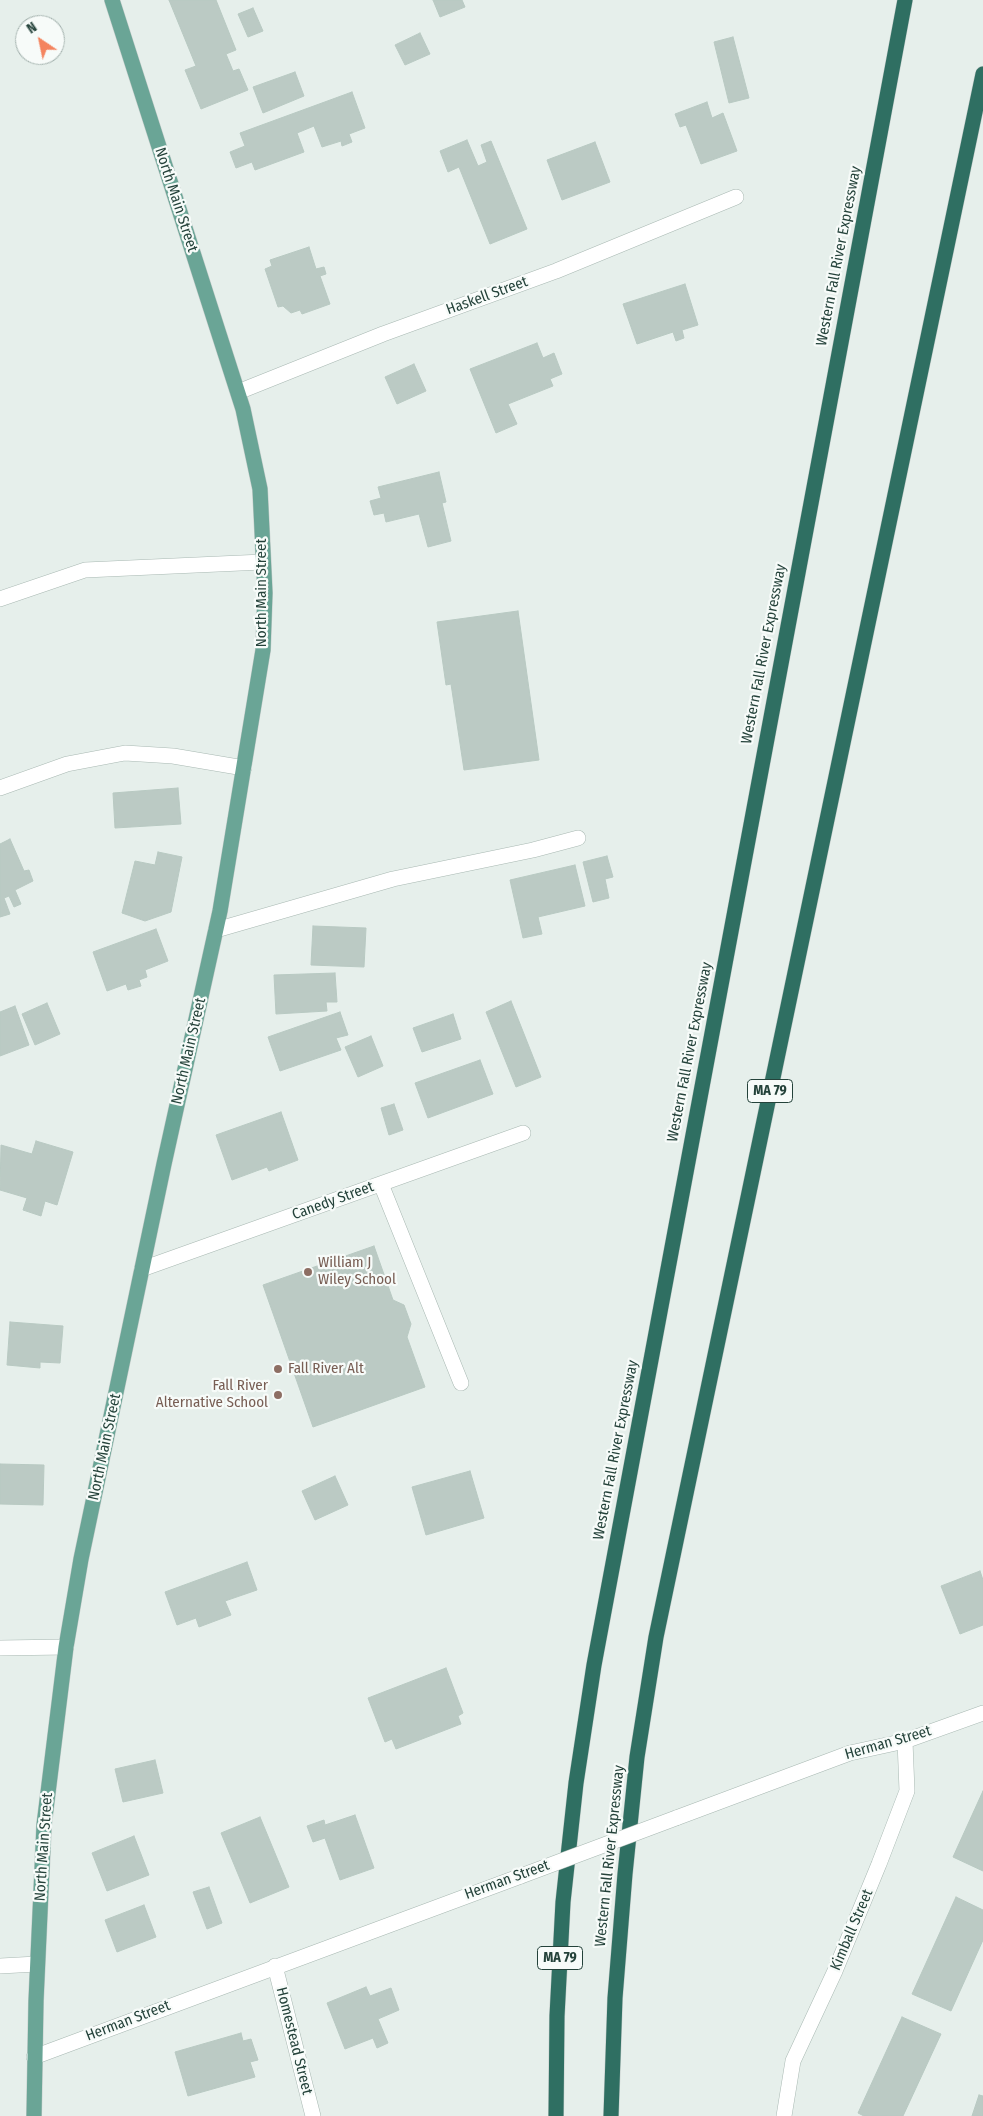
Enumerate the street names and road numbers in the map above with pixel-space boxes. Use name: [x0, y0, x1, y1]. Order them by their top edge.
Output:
street label: North Main Street: [151, 146, 201, 254]
street label: Western Fall River Expressway: [813, 165, 865, 347]
street label: Haskell Street: [444, 273, 530, 319]
street label: North Main Street: [253, 539, 271, 647]
street label: Western Fall River Expressway: [738, 563, 790, 745]
street label: Western Fall River Expressway: [664, 961, 716, 1143]
street label: North Main Street: [168, 996, 210, 1106]
road number: MA 79: [748, 1080, 792, 1102]
street label: Canedy Street: [290, 1178, 376, 1224]
street label: Western Fall River Expressway: [590, 1359, 642, 1541]
street label: North Main Street: [85, 1392, 125, 1502]
street label: Herman Street: [843, 1722, 933, 1764]
street label: Western Fall River Expressway: [592, 1764, 628, 1948]
street label: North Main Street: [31, 1792, 57, 1902]
street label: Herman Street: [462, 1856, 552, 1904]
street label: Kimball Street: [827, 1887, 877, 1973]
road number: MA 79: [538, 1946, 582, 1970]
street label: Homestead Street: [272, 1985, 316, 2097]
street label: Herman Street: [83, 1997, 173, 2045]

